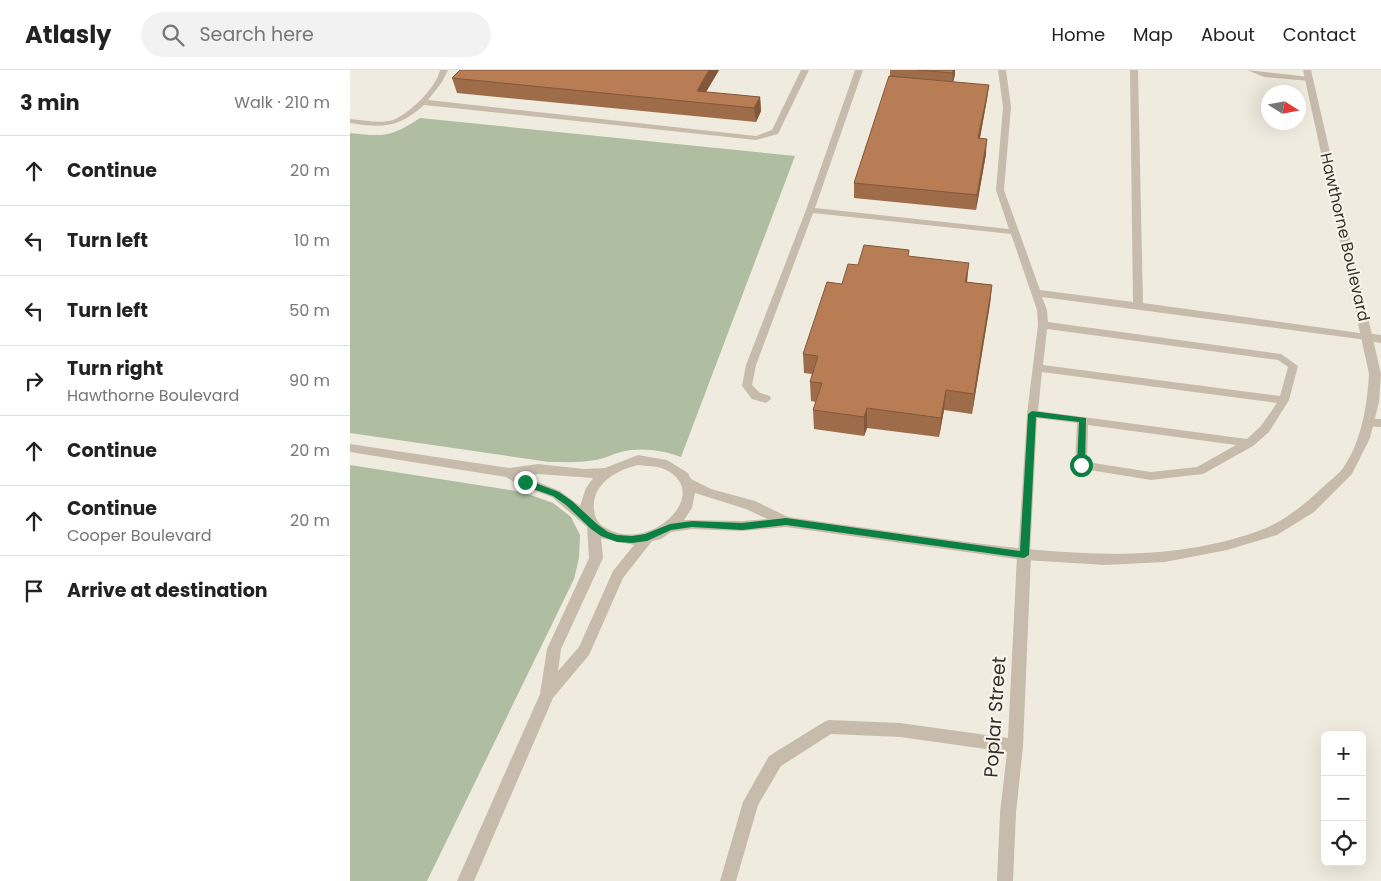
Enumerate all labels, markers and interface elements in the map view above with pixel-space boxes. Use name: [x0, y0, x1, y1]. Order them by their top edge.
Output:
search box: [141, 12, 491, 57]
text: Atlasly: [25, 18, 111, 51]
icon: search: [159, 21, 187, 49]
text: Search here: [199, 21, 314, 48]
text: Home: [1051, 22, 1105, 47]
text: Map: [1133, 22, 1173, 47]
text: About: [1201, 22, 1255, 47]
text: Contact: [1283, 22, 1356, 47]
north arrow: [1261, 85, 1306, 130]
text: 3 min: [20, 88, 80, 117]
text: Walk · 210 m: [234, 91, 330, 114]
street label: Hawthorne Boulevard: [1314, 150, 1376, 324]
icon: ahead: [20, 157, 48, 185]
text: Continue: [67, 157, 157, 184]
text: 20 m: [290, 159, 330, 182]
icon: left: [20, 227, 48, 255]
text: Turn left: [67, 227, 148, 254]
text: 10 m: [294, 229, 330, 252]
icon: left: [20, 297, 48, 325]
text: Turn left: [67, 297, 148, 324]
text: 50 m: [289, 299, 330, 322]
text: Turn right: [67, 355, 163, 382]
icon: right: [20, 367, 48, 395]
text: 90 m: [289, 369, 330, 392]
text: Hawthorne Boulevard: [67, 384, 239, 407]
icon: ahead: [20, 437, 48, 465]
text: Continue: [67, 437, 157, 464]
text: 20 m: [290, 439, 330, 462]
route start: [1070, 454, 1093, 477]
route end: [514, 471, 537, 494]
text: Continue: [67, 495, 157, 522]
icon: ahead: [20, 507, 48, 535]
text: 20 m: [290, 509, 330, 532]
text: Cooper Boulevard: [67, 524, 212, 547]
icon: arrive: [20, 577, 48, 605]
text: Arrive at destination: [67, 577, 268, 604]
street label: Poplar Street: [977, 655, 1013, 778]
map controls: [1321, 731, 1366, 866]
button: +: [1321, 731, 1366, 776]
button: −: [1321, 776, 1366, 821]
button: locate: [1321, 821, 1366, 866]

